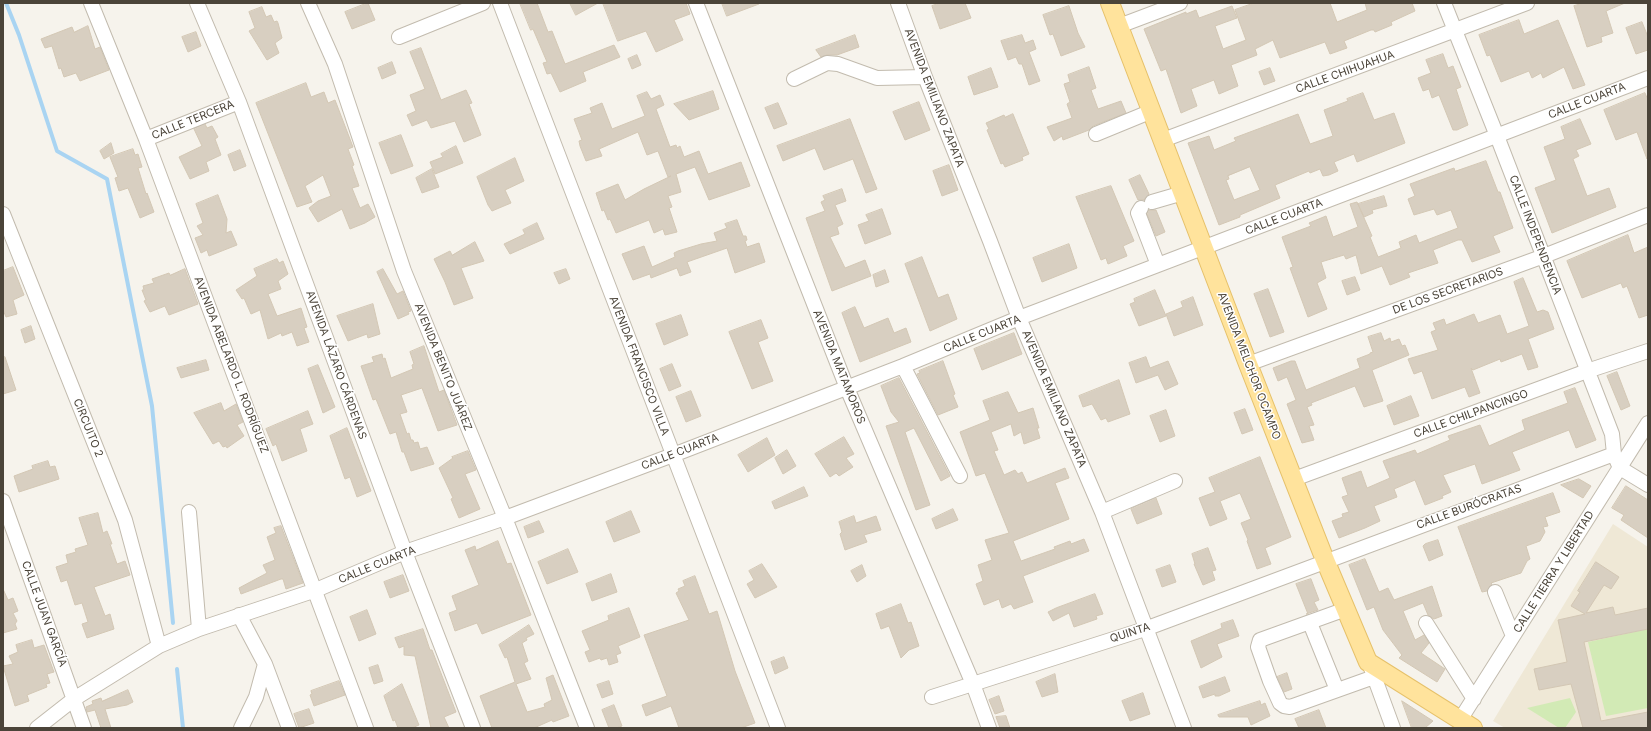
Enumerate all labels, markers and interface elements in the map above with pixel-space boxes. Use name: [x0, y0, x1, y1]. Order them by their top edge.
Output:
street label: AVENIDA EMILIANO ZAPATA: [901, 27, 967, 169]
street label: CALLE CHIHUAHUA: [1294, 48, 1396, 96]
street label: CALLE CUARTA: [1546, 80, 1628, 122]
street label: CALLE TERCERA: [150, 97, 236, 143]
street label: CALLE INDEPENDENCIA: [1506, 173, 1564, 297]
street label: CALLE CUARTA: [1243, 196, 1325, 238]
street label: DE LOS SECRETARIOS: [1391, 265, 1505, 317]
street label: AVENIDA ABELARDO L. RODRÍGUEZ: [191, 275, 271, 455]
street label: AVENIDA LÁZARO CÁRDENAS: [303, 289, 369, 441]
street label: AVENIDA MELCHOR OCAMPO: [1215, 290, 1283, 442]
street label: AVENIDA FRANCISCO VILLA: [606, 294, 672, 438]
street label: AVENIDA BENITO JUÁREZ: [411, 301, 475, 433]
street label: AVENIDA MATAMOROS: [810, 308, 868, 426]
street label: CALLE CUARTA: [942, 313, 1022, 355]
street label: AVENIDA EMILIANO ZAPATA: [1019, 328, 1089, 470]
street label: CALLE CHILPANCINGO: [1412, 387, 1530, 441]
street label: CIRCUITO 2: [70, 397, 106, 459]
street label: CALLE CUARTA: [639, 431, 721, 473]
street label: CALLE BURÓCRATAS: [1415, 482, 1523, 532]
street label: CALLE TIERRA Y LIBERTAD: [1511, 509, 1597, 635]
street label: CALLE CUARTA: [337, 544, 417, 586]
street label: CALLE JUAN GARCÍA: [19, 559, 69, 669]
street label: QUINTA: [1108, 620, 1152, 646]

